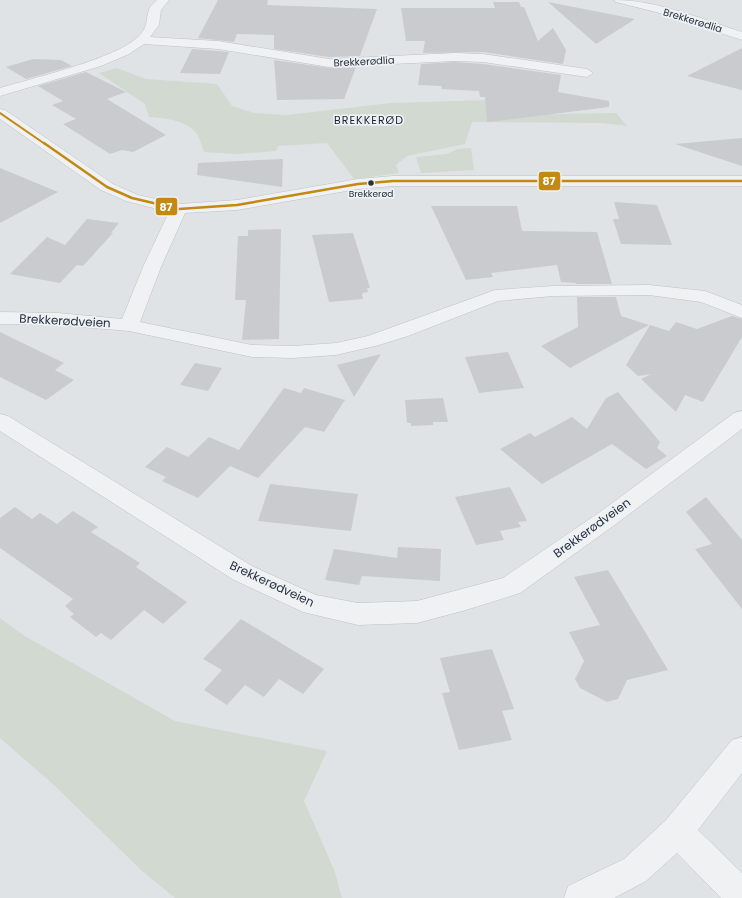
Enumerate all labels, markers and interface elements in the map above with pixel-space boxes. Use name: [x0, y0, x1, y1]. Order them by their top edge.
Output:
street label: Brekkerødlia: [661, 4, 724, 37]
street label: Brekkerødlia: [333, 52, 395, 71]
district label: BREKKERØD: [334, 112, 404, 128]
line badge: 87: [538, 171, 561, 191]
text: 87: [542, 173, 556, 189]
marker: Brekkerød: [366, 178, 376, 188]
place label: Brekkerød: [349, 188, 393, 200]
line badge: 87: [155, 197, 178, 216]
text: 87: [159, 199, 173, 215]
street label: Brekkerødveien: [19, 310, 111, 331]
street label: Brekkerødveien: [550, 494, 634, 561]
street label: Brekkerødveien: [227, 556, 317, 611]

